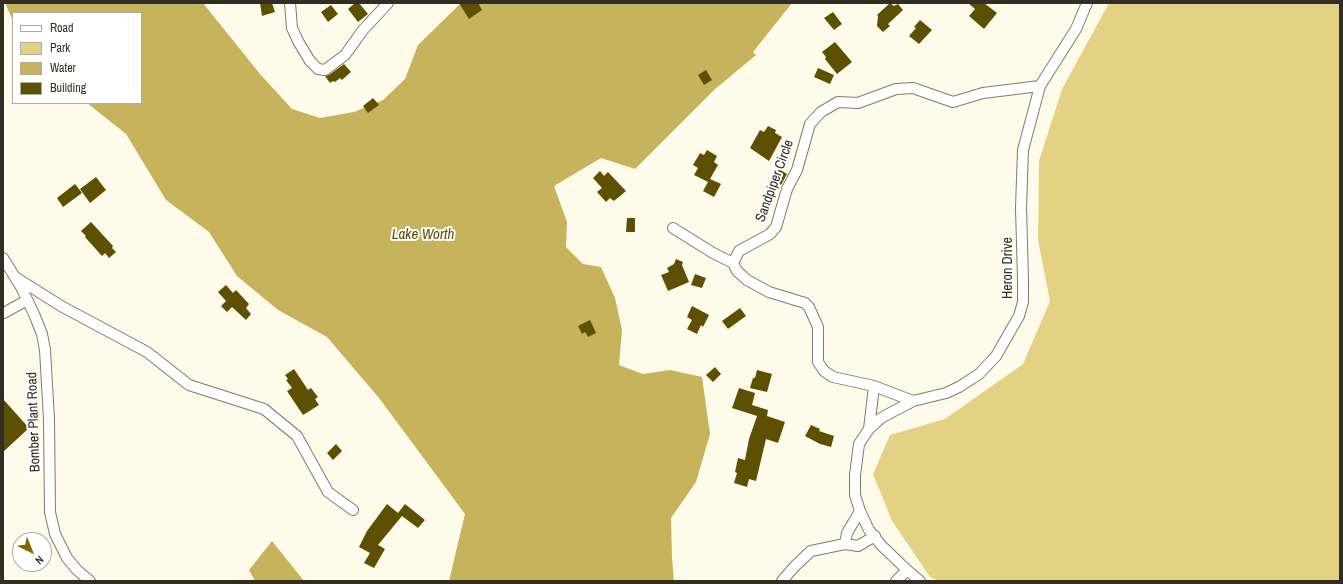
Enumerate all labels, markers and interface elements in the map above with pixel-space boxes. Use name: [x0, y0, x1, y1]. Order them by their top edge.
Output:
legend: [12, 12, 142, 104]
text: Road: [50, 20, 74, 36]
text: Park: [50, 40, 70, 56]
text: Water: [50, 60, 76, 76]
text: Building: [50, 80, 86, 96]
street label: Sandpiper Circle: [752, 138, 798, 224]
water label: Lake Worth: [392, 226, 454, 244]
street label: Heron Drive: [1000, 237, 1016, 299]
street label: Bomber Plant Road: [24, 372, 44, 472]
north arrow: [12, 532, 52, 572]
text: N: [32, 553, 47, 567]

